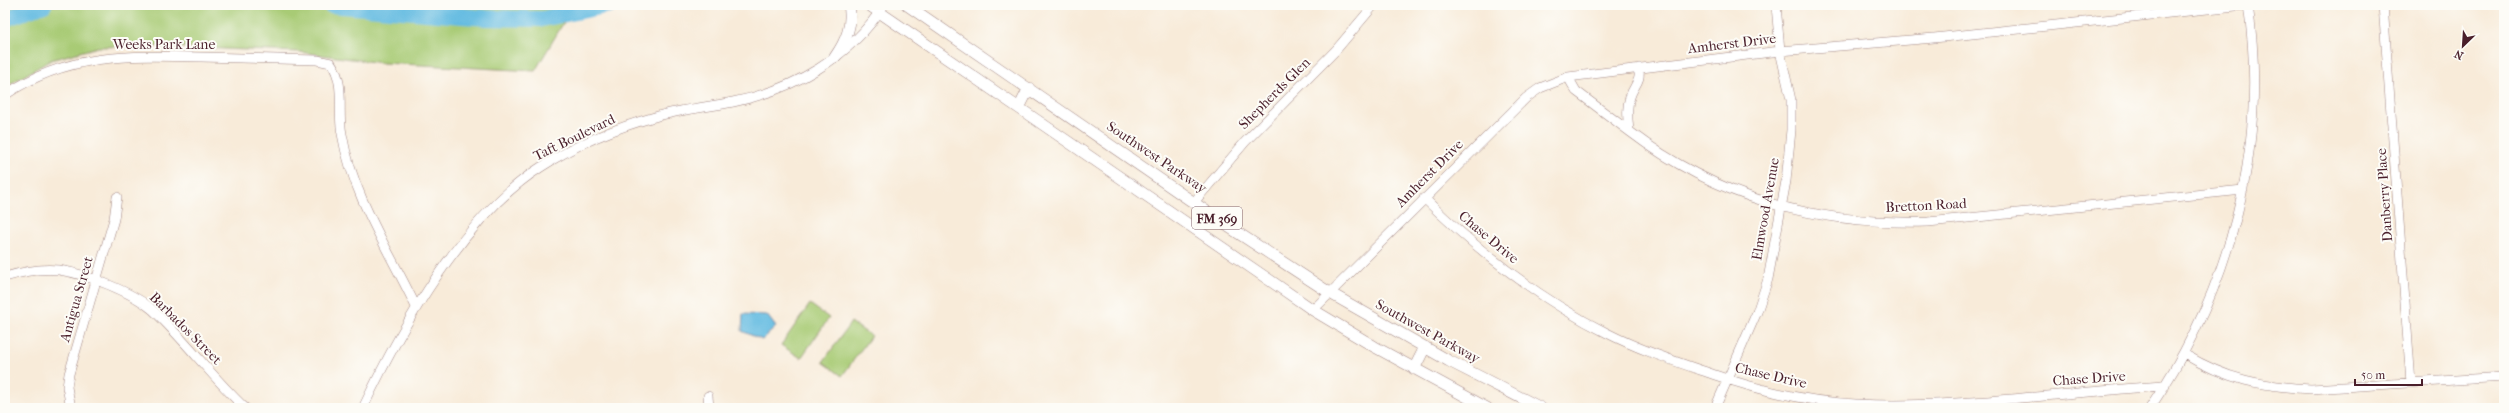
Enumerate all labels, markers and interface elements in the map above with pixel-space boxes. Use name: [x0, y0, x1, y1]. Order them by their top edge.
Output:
north arrow: [2443, 26, 2483, 66]
street label: Amherst Drive: [1686, 30, 1777, 57]
street label: Weeks Park Lane: [112, 36, 215, 53]
text: N: [2452, 47, 2466, 62]
street label: Shepherds Glen: [1235, 54, 1314, 133]
street label: Taft Boulevard: [531, 110, 618, 165]
street label: Southwest Parkway: [1104, 118, 1210, 197]
street label: Amherst Drive: [1391, 136, 1467, 211]
street label: Danberry Place: [2373, 148, 2396, 242]
street label: Elmwood Avenue: [1748, 156, 1783, 262]
street label: Bretton Road: [1885, 195, 1967, 216]
road number: FM 369: [1192, 207, 1242, 229]
street label: Chase Drive: [1455, 207, 1522, 267]
street label: Antigua Street: [56, 254, 97, 345]
street label: Barbados Street: [146, 289, 225, 368]
street label: Southwest Parkway: [1373, 296, 1483, 367]
street label: Chase Drive: [1733, 359, 1808, 392]
scale bar: [2355, 361, 2422, 387]
street label: Chase Drive: [2052, 367, 2126, 390]
text: 50 m: [2361, 368, 2385, 382]

